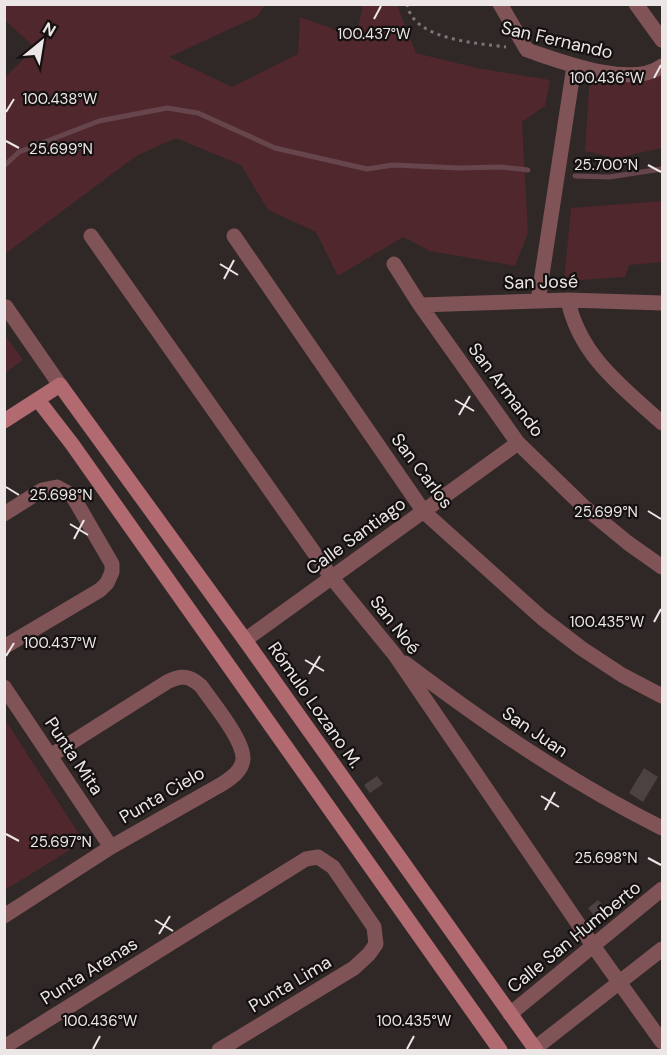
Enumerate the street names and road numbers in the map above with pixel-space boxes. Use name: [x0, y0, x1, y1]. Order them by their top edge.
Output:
street label: San Fernando: [499, 15, 615, 65]
street label: San José: [504, 269, 578, 295]
street label: San Armando: [463, 338, 549, 442]
street label: San Carlos: [386, 428, 458, 514]
street label: Calle Santiago: [301, 492, 411, 580]
street label: San Noé: [364, 591, 426, 659]
street label: Rómulo Lozano M.: [262, 637, 368, 773]
street label: San Juan: [497, 701, 573, 763]
street label: Punta Mita: [39, 712, 109, 800]
street label: Punta Cielo: [115, 761, 209, 829]
street label: Calle San Humberto: [502, 876, 646, 998]
street label: Punta Arenas: [36, 932, 142, 1010]
street label: Punta Lima: [244, 950, 336, 1018]

